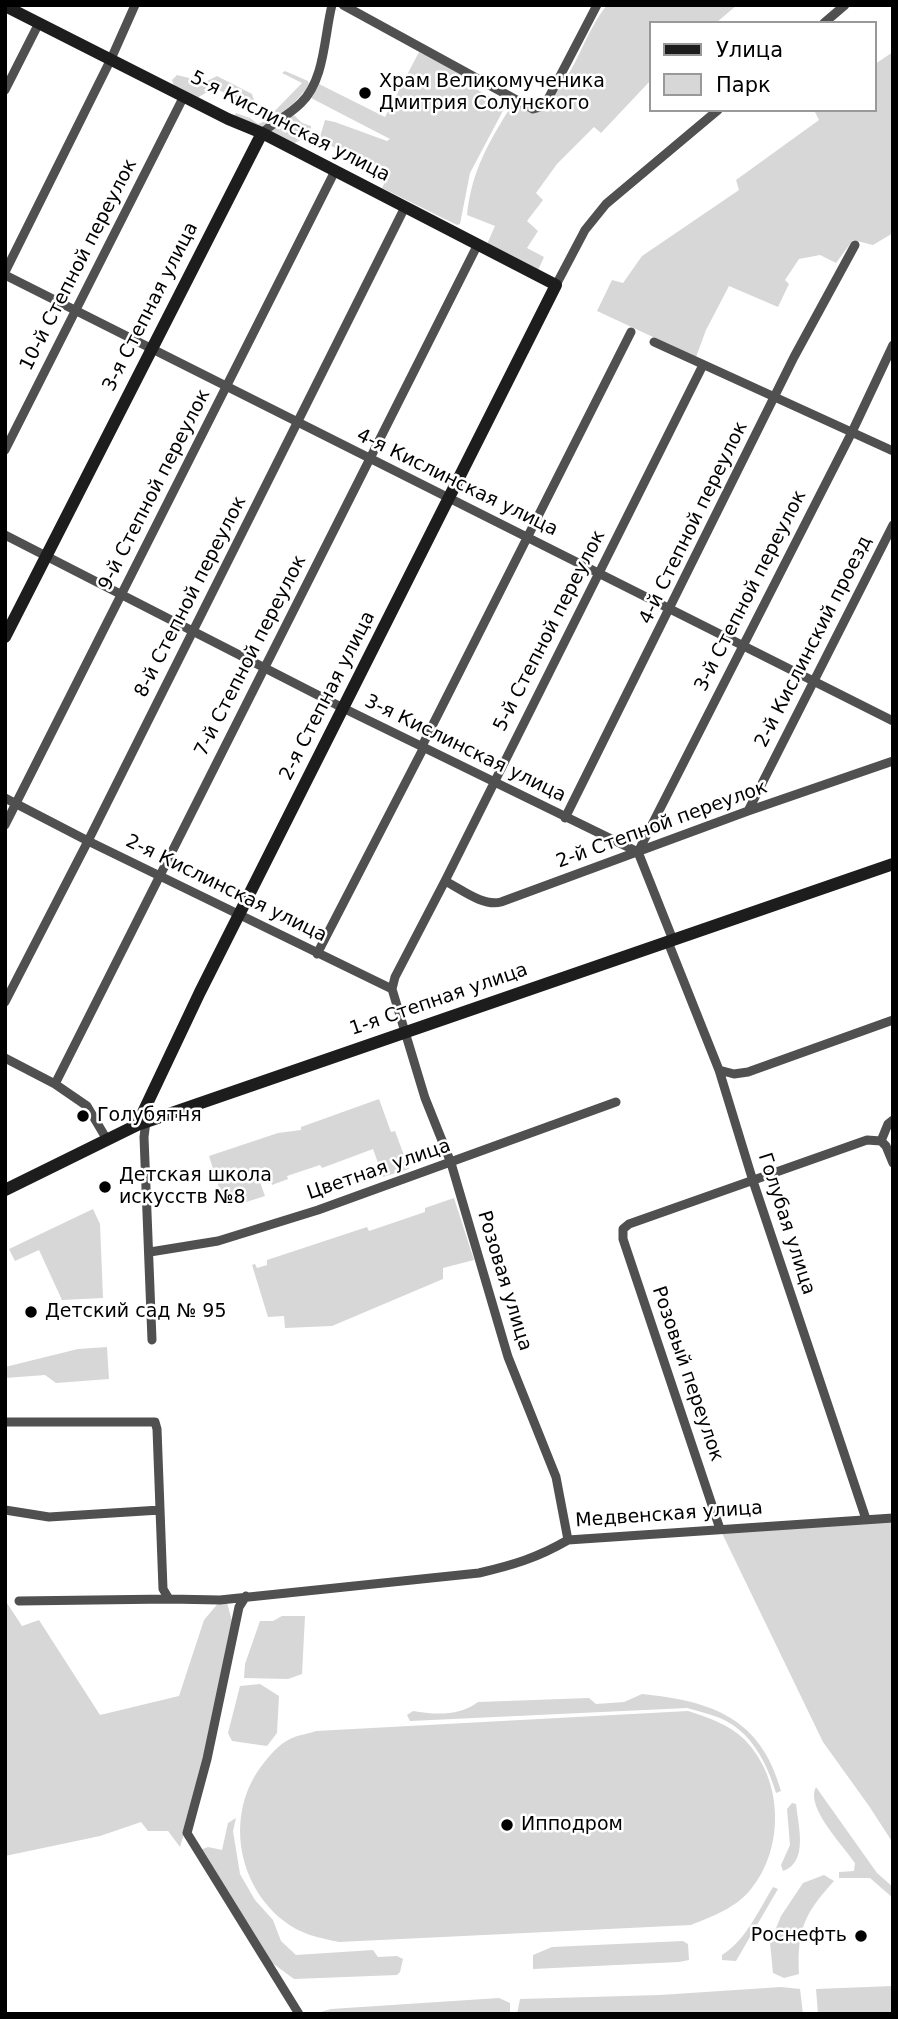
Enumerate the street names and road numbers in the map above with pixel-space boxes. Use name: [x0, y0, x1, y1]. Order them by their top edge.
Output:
street label: 5-я Кислинская улица: [186, 67, 394, 187]
street label: 10-й Степной переулок: [16, 155, 142, 375]
street label: 3-я Степная улица: [98, 219, 204, 395]
street label: 9-й Степной переулок: [94, 386, 216, 594]
street label: 4-й Степной переулок: [635, 418, 753, 628]
street label: 4-я Кислинская улица: [353, 424, 561, 542]
street label: 3-й Степной переулок: [690, 487, 812, 695]
street label: 8-й Степной переулок: [130, 493, 252, 701]
street label: 5-й Степной переулок: [489, 527, 611, 735]
street label: 2-й Кислинский проезд: [751, 532, 877, 752]
street label: 7-й Степной переулок: [190, 552, 312, 760]
street label: 2-я Степная улица: [275, 608, 381, 784]
street label: 3-я Кислинская улица: [361, 690, 569, 808]
street label: 2-й Степной переулок: [554, 776, 770, 874]
street label: 2-я Кислинская улица: [122, 830, 330, 948]
street label: 1-я Степная улица: [347, 959, 531, 1041]
street label: Цветная улица: [304, 1135, 454, 1205]
street label: Голубая улица: [752, 1150, 820, 1298]
street label: Розовая улица: [472, 1208, 536, 1354]
street label: Розовый переулок: [646, 1283, 728, 1465]
street label: Медвенская улица: [574, 1497, 764, 1533]

